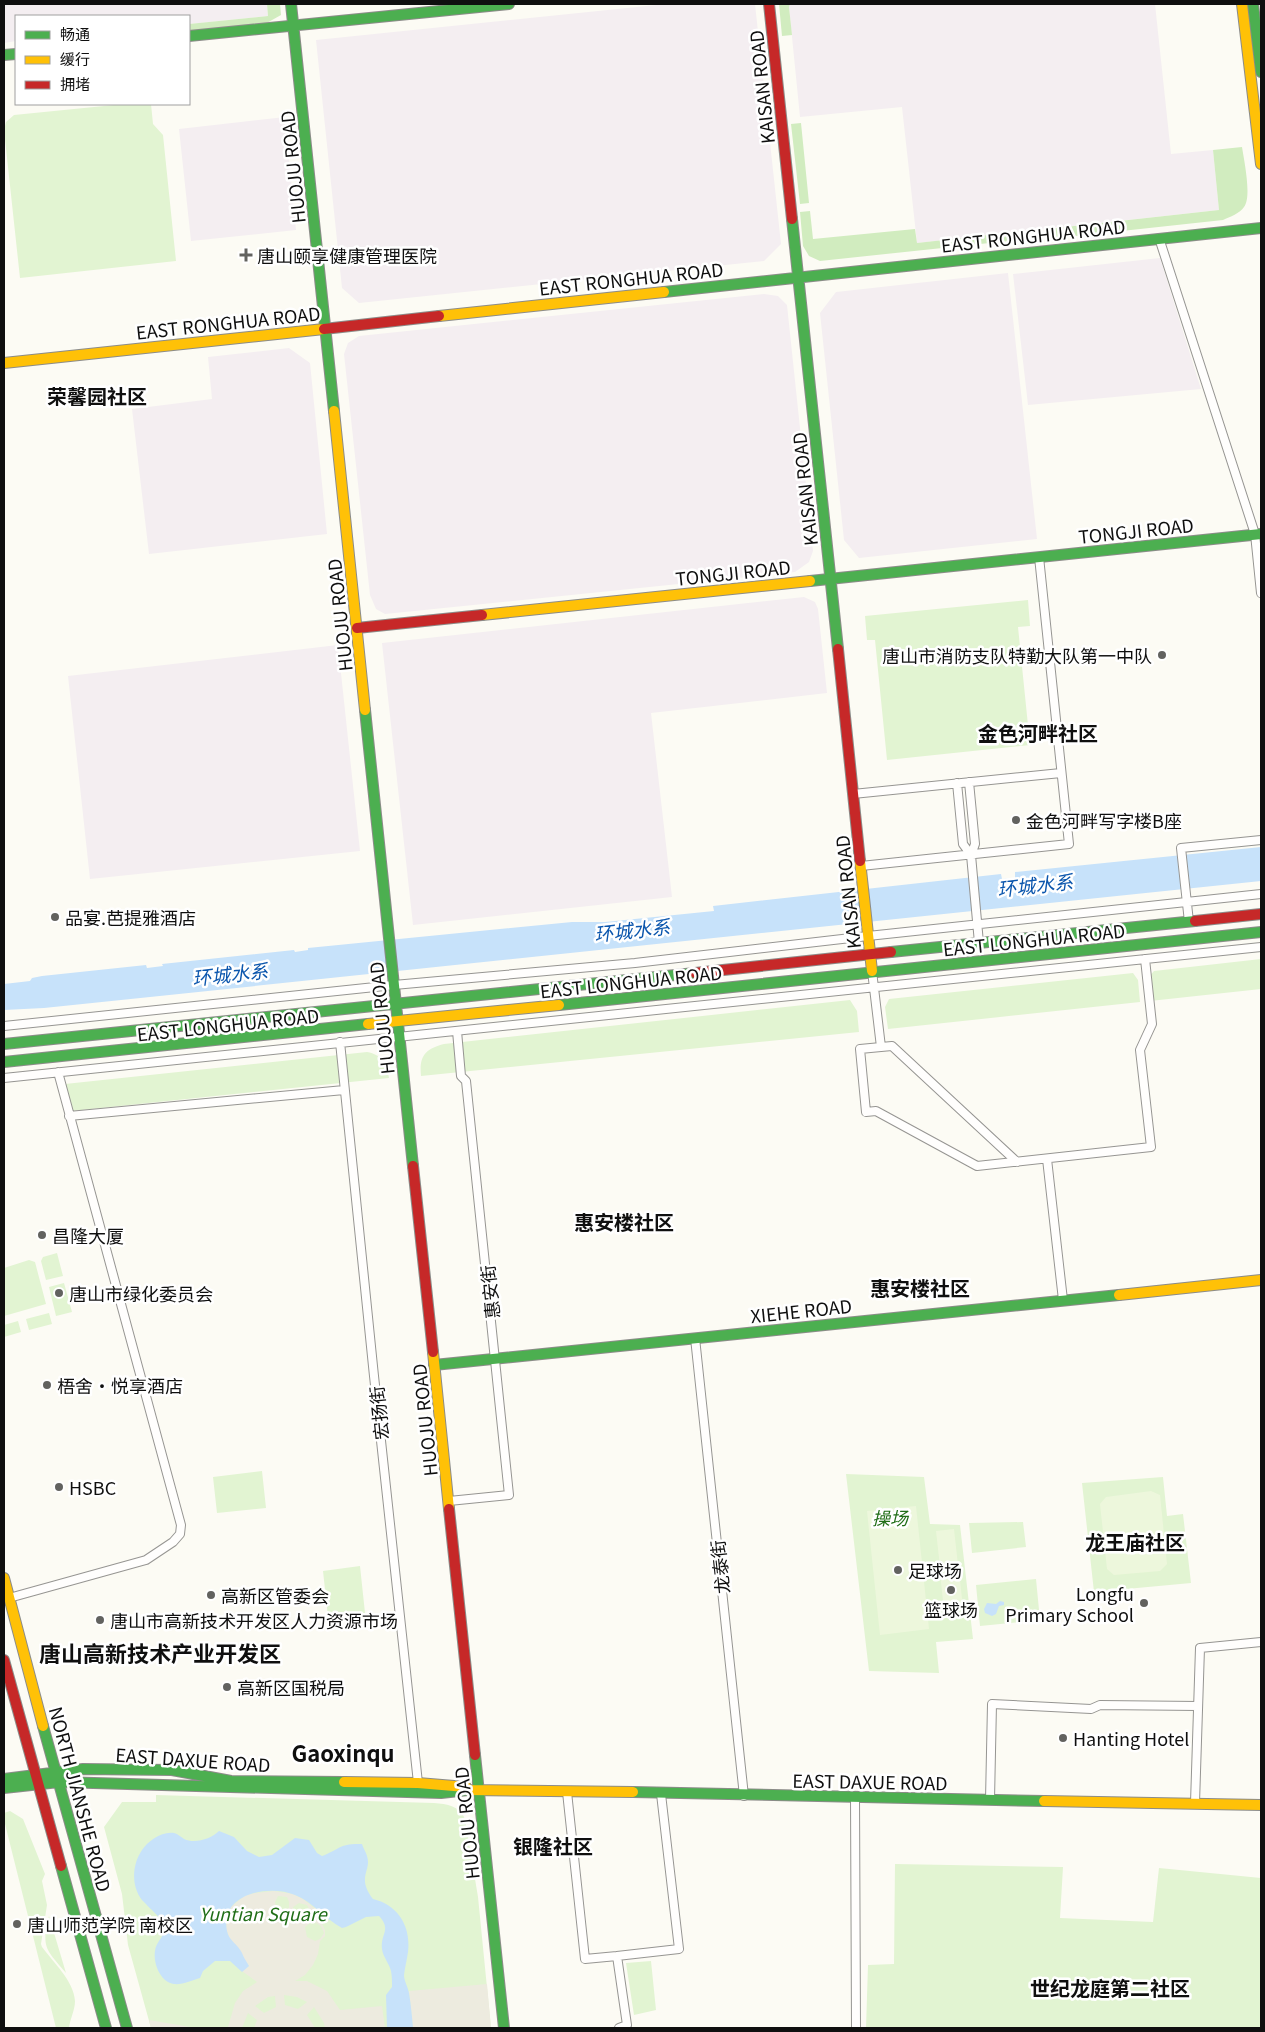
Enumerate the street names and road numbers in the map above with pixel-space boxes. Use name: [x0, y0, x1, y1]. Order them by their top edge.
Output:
street label: KAISAN ROAD: [742, 29, 780, 145]
street label: HUOJU ROAD: [273, 109, 311, 225]
street label: EAST RONGHUA ROAD: [939, 212, 1127, 258]
street label: EAST RONGHUA ROAD: [537, 255, 725, 301]
street label: EAST RONGHUA ROAD: [134, 299, 322, 345]
street label: KAISAN ROAD: [785, 431, 823, 547]
street label: TONGJI ROAD: [1077, 511, 1195, 549]
street label: TONGJI ROAD: [674, 553, 792, 591]
street label: HUOJU ROAD: [320, 557, 358, 673]
street label: KAISAN ROAD: [828, 834, 866, 950]
street label: EAST LONGHUA ROAD: [942, 916, 1126, 962]
street label: EAST LONGHUA ROAD: [539, 958, 723, 1004]
street label: HUOJU ROAD: [362, 960, 400, 1076]
street label: EAST LONGHUA ROAD: [136, 1001, 320, 1047]
street label: 惠安街: [473, 1264, 505, 1320]
street label: XIEHE ROAD: [749, 1292, 853, 1328]
street label: HUOJU ROAD: [405, 1362, 443, 1478]
street label: 宏扬街: [362, 1385, 394, 1441]
street label: 龙泰街: [703, 1539, 735, 1595]
street label: NORTH JIANSHE ROAD: [44, 1704, 118, 1894]
street label: EAST DAXUE ROAD: [115, 1741, 271, 1777]
street label: HUOJU ROAD: [447, 1765, 485, 1881]
street label: EAST DAXUE ROAD: [792, 1767, 948, 1795]

